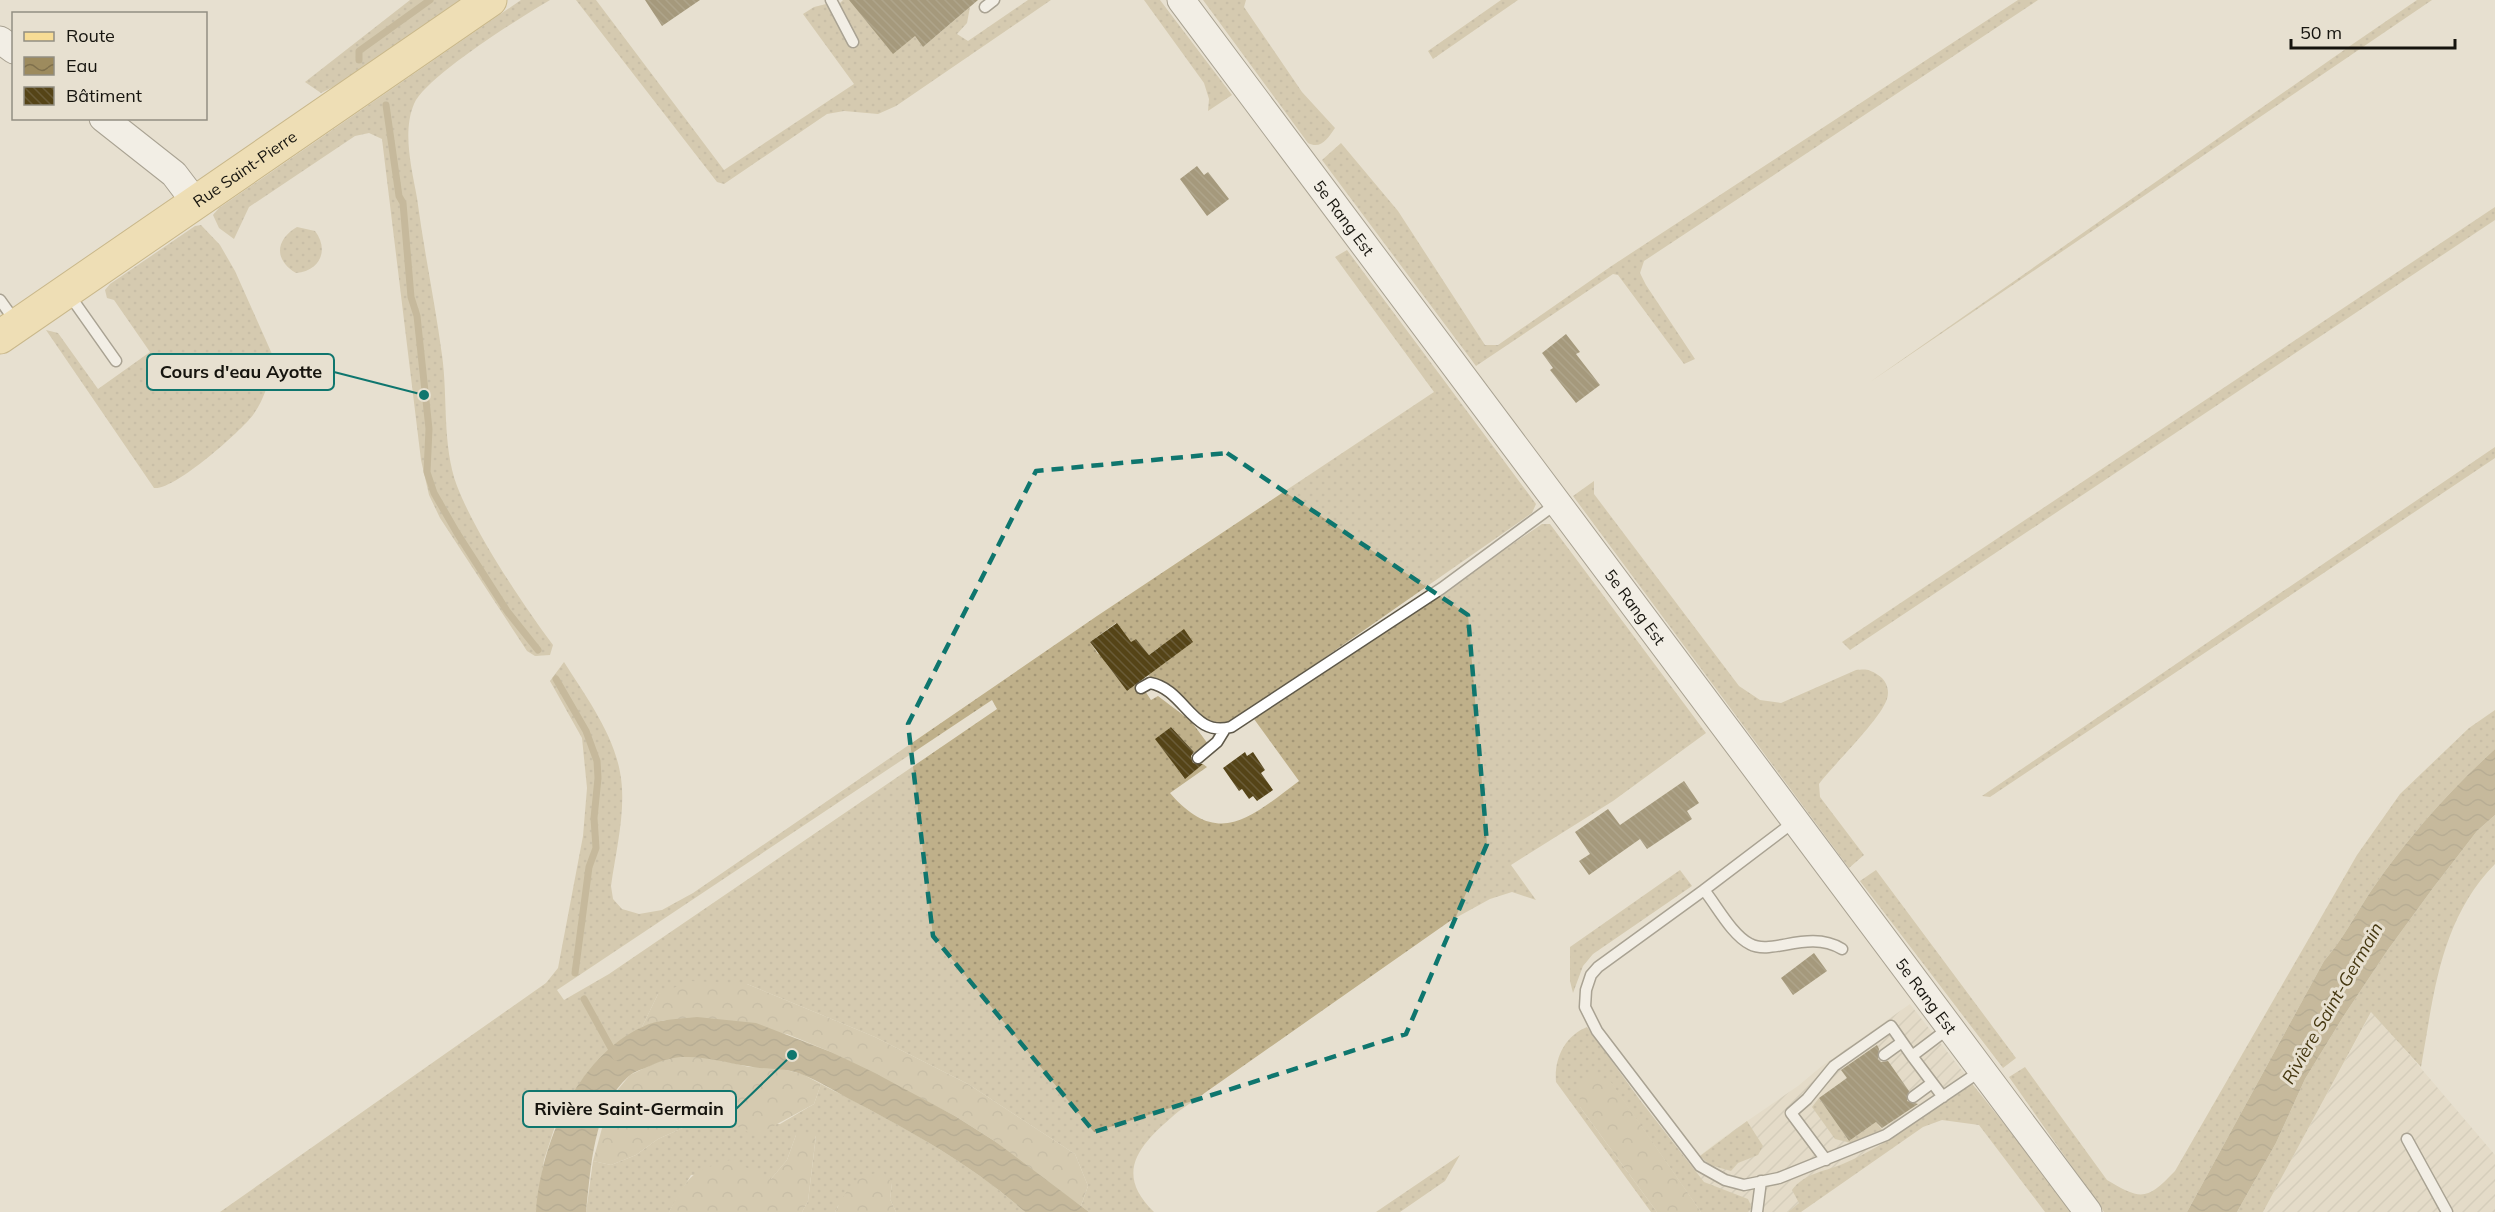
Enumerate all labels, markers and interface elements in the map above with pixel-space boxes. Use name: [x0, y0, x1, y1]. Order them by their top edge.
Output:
legend: [12, 12, 207, 120]
scale bar: [2291, 12, 2454, 50]
text: 50 m: [2300, 21, 2342, 44]
text: Route: [66, 24, 115, 47]
text: Eau: [66, 54, 98, 77]
text: Bâtiment: [66, 84, 142, 107]
street label: Rue Saint-Pierre: [189, 126, 300, 211]
street label: 5e Rang Est: [1309, 176, 1379, 260]
callout: Cours d'eau Ayotte: [147, 354, 334, 390]
text: Cours d'eau Ayotte: [160, 360, 322, 383]
street label: 5e Rang Est: [1600, 565, 1670, 649]
water label: Rivière Saint-Germain: [2276, 918, 2388, 1088]
street label: 5e Rang Est: [1892, 954, 1961, 1038]
callout: Rivière Saint-Germain: [523, 1091, 736, 1127]
text: Rivière Saint-Germain: [534, 1097, 724, 1120]

